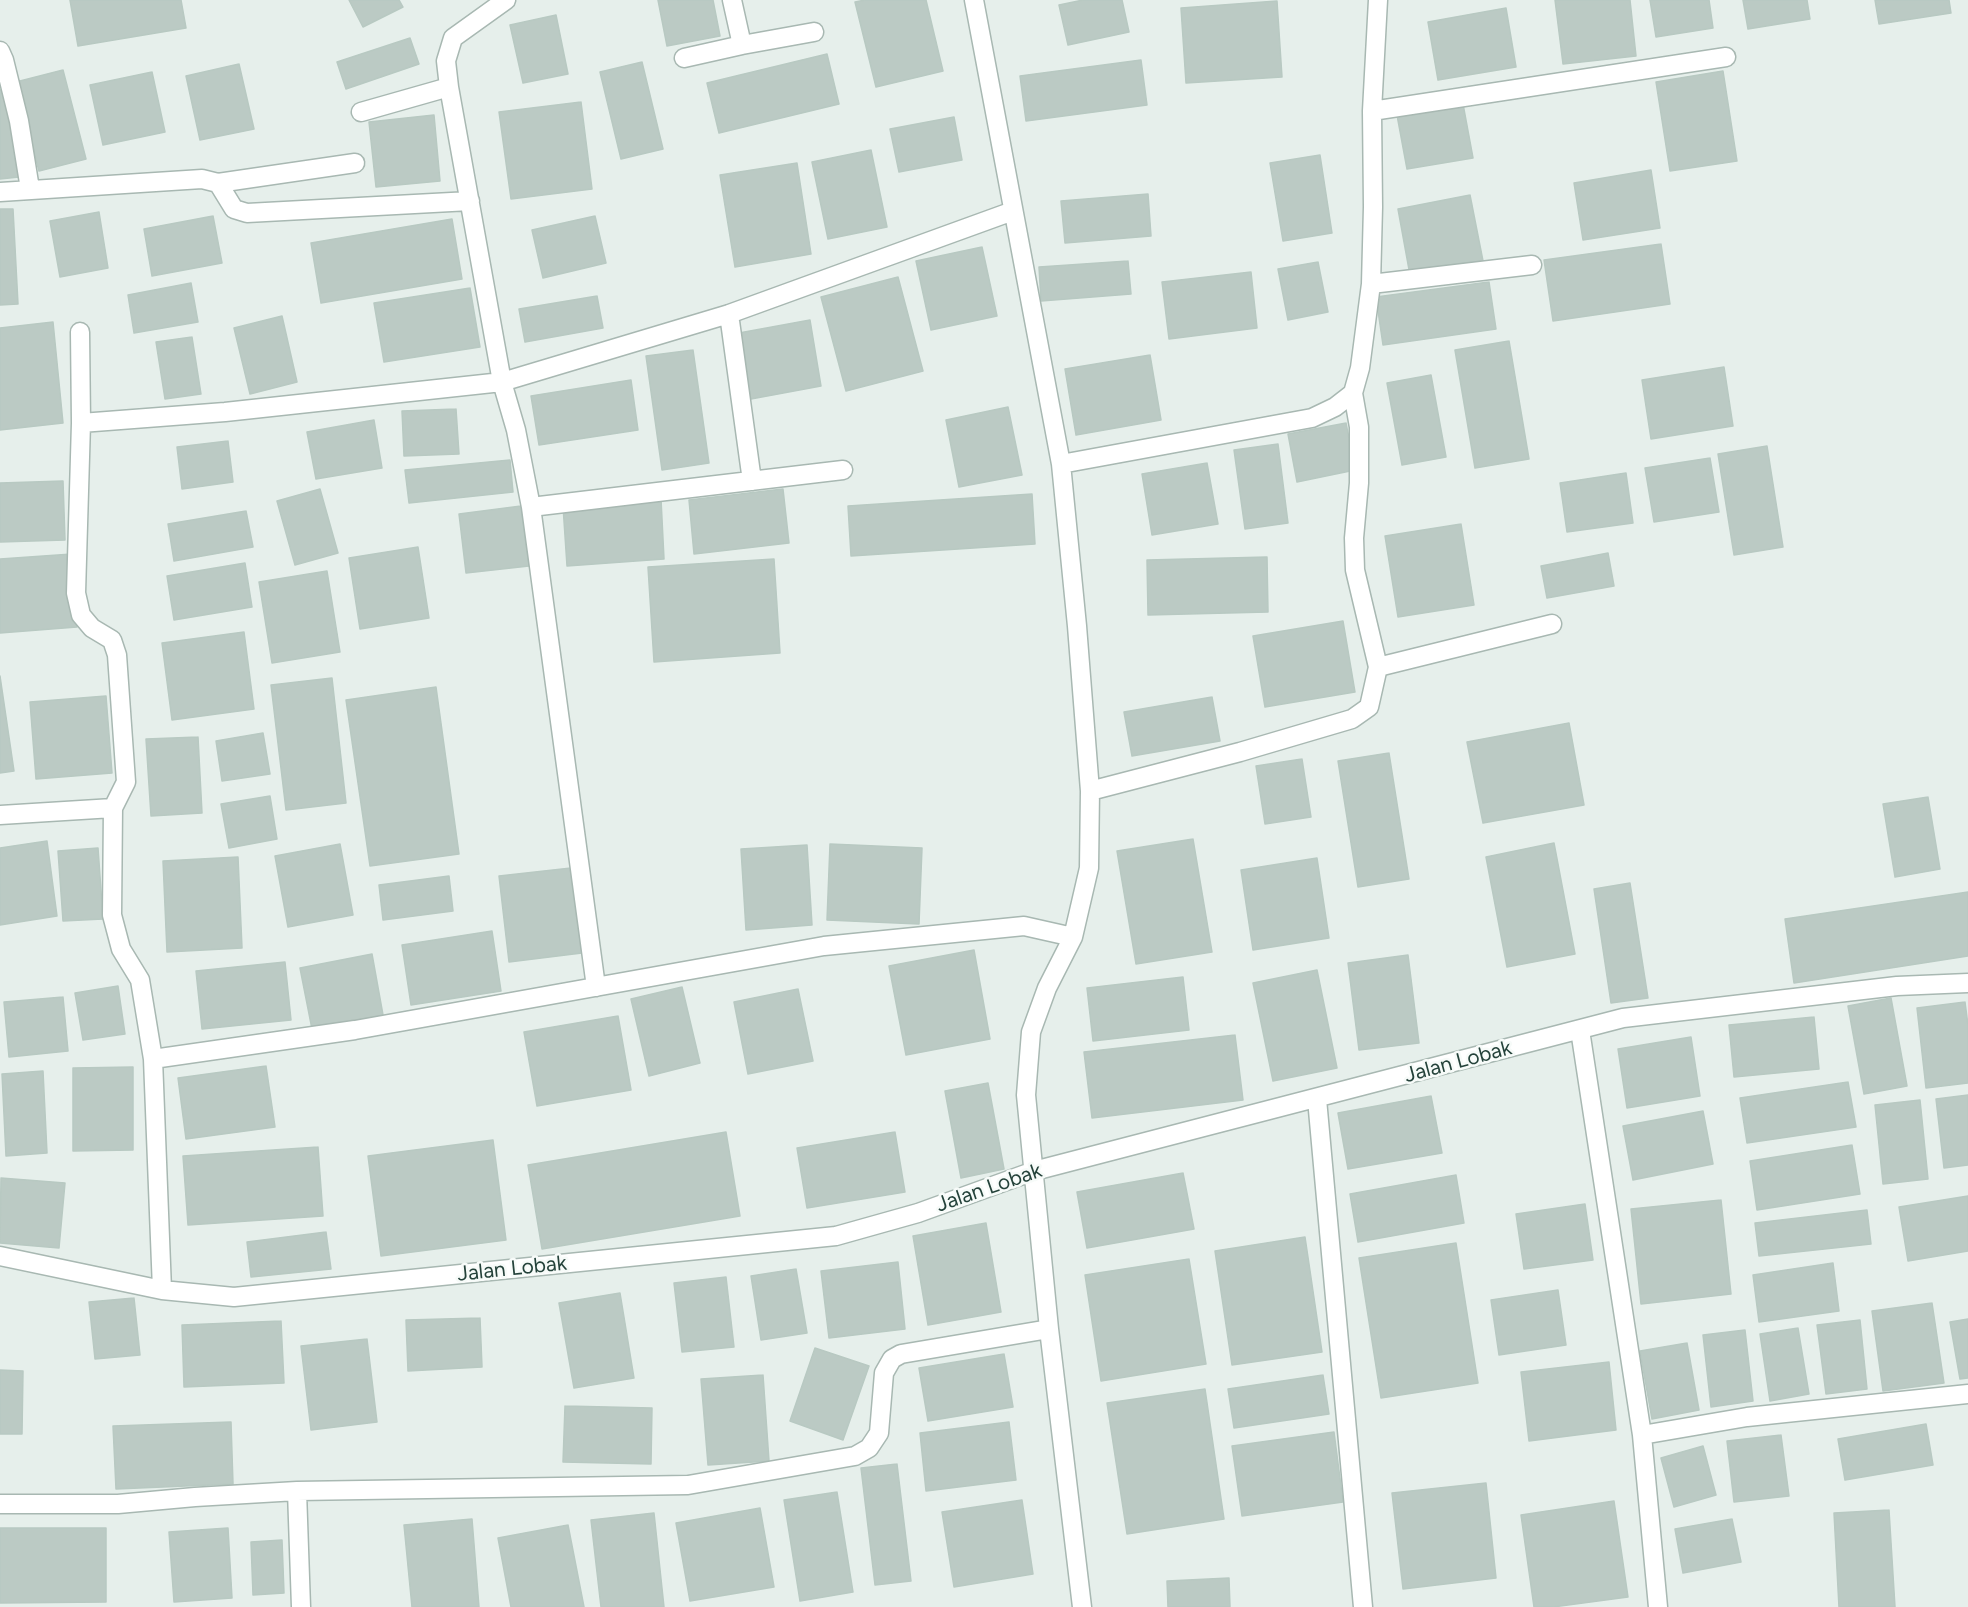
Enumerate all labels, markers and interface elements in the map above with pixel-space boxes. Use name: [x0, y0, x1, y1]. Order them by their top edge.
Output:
street label: Jalan Lobak: [1402, 1036, 1514, 1088]
street label: Jalan Lobak: [933, 1158, 1045, 1218]
street label: Jalan Lobak: [456, 1251, 568, 1287]

